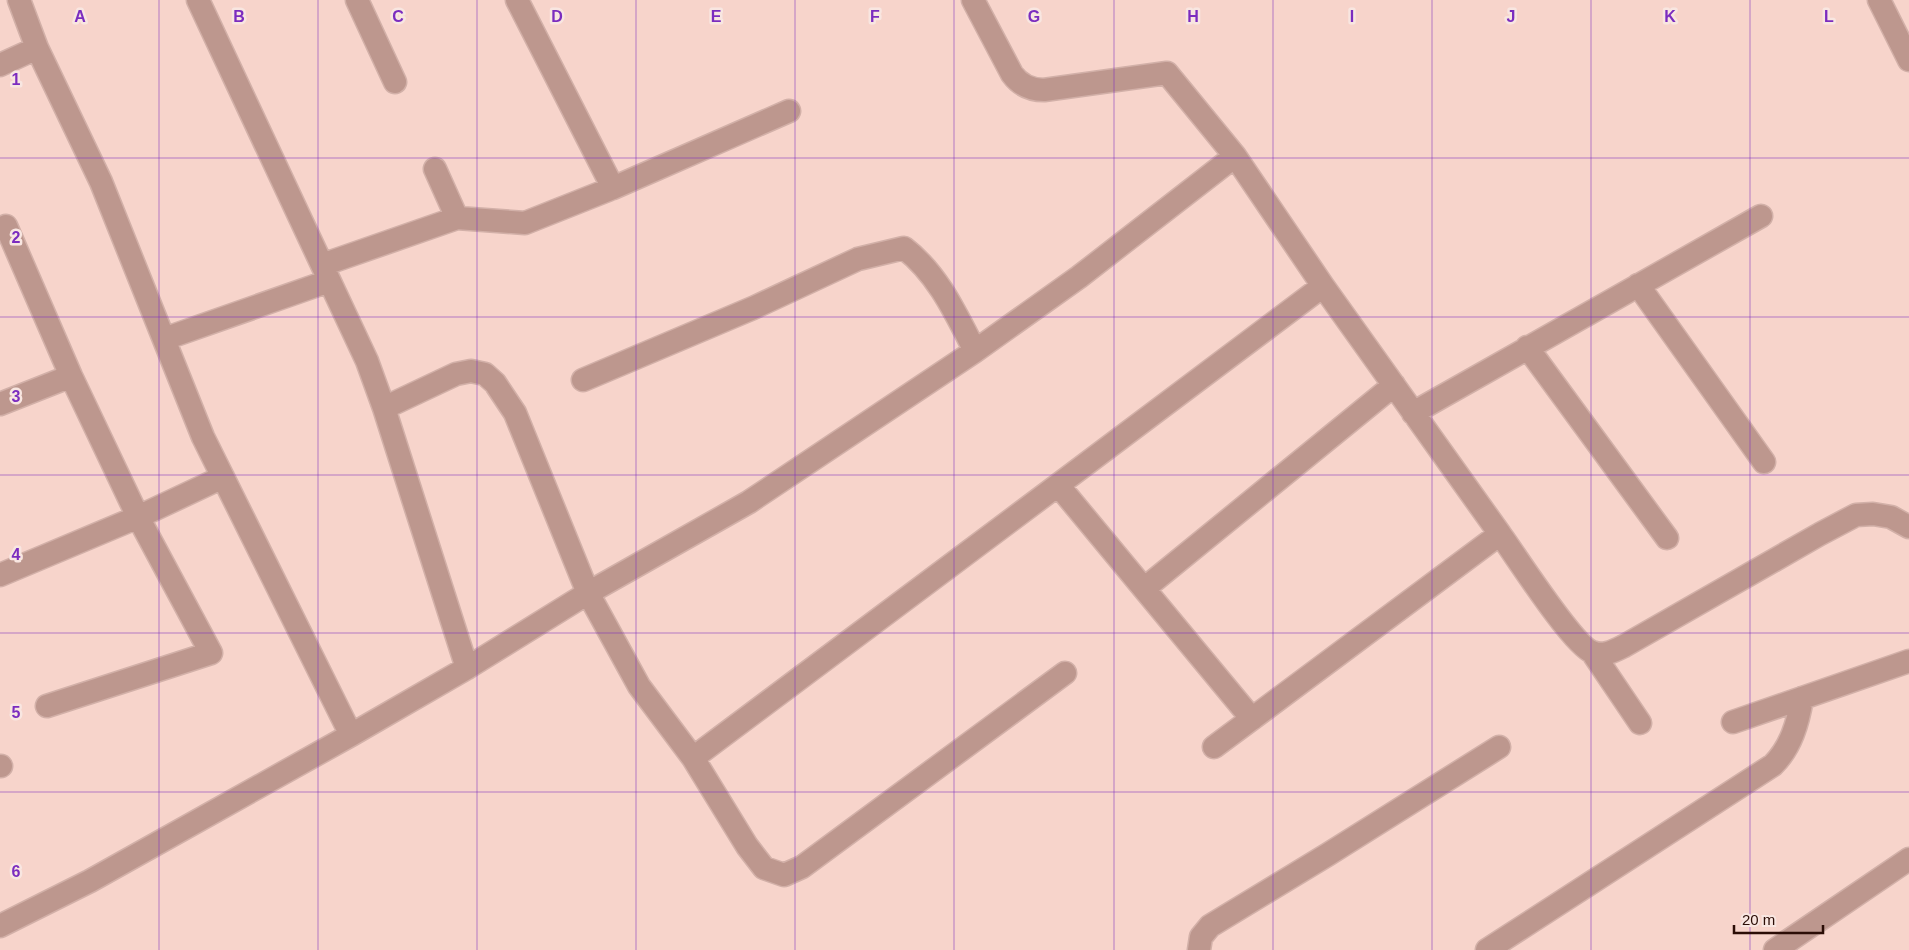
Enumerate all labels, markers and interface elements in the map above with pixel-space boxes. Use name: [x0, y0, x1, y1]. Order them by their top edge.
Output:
text: A: [74, 8, 86, 25]
text: B: [233, 8, 245, 25]
text: C: [392, 8, 404, 25]
text: D: [551, 8, 563, 25]
text: E: [711, 8, 722, 25]
text: F: [870, 8, 880, 25]
text: G: [1028, 8, 1040, 25]
text: H: [1187, 8, 1199, 25]
text: I: [1350, 8, 1354, 25]
text: J: [1507, 8, 1515, 25]
text: K: [1664, 8, 1676, 25]
text: L: [1824, 8, 1834, 25]
text: 1: [12, 71, 21, 88]
text: 2: [12, 229, 21, 246]
text: 3: [12, 388, 21, 405]
text: 4: [12, 546, 21, 563]
text: 5: [12, 704, 21, 721]
text: 6: [12, 863, 21, 880]
scale bar: [1734, 902, 1823, 934]
text: 20 m: [1742, 911, 1775, 928]

